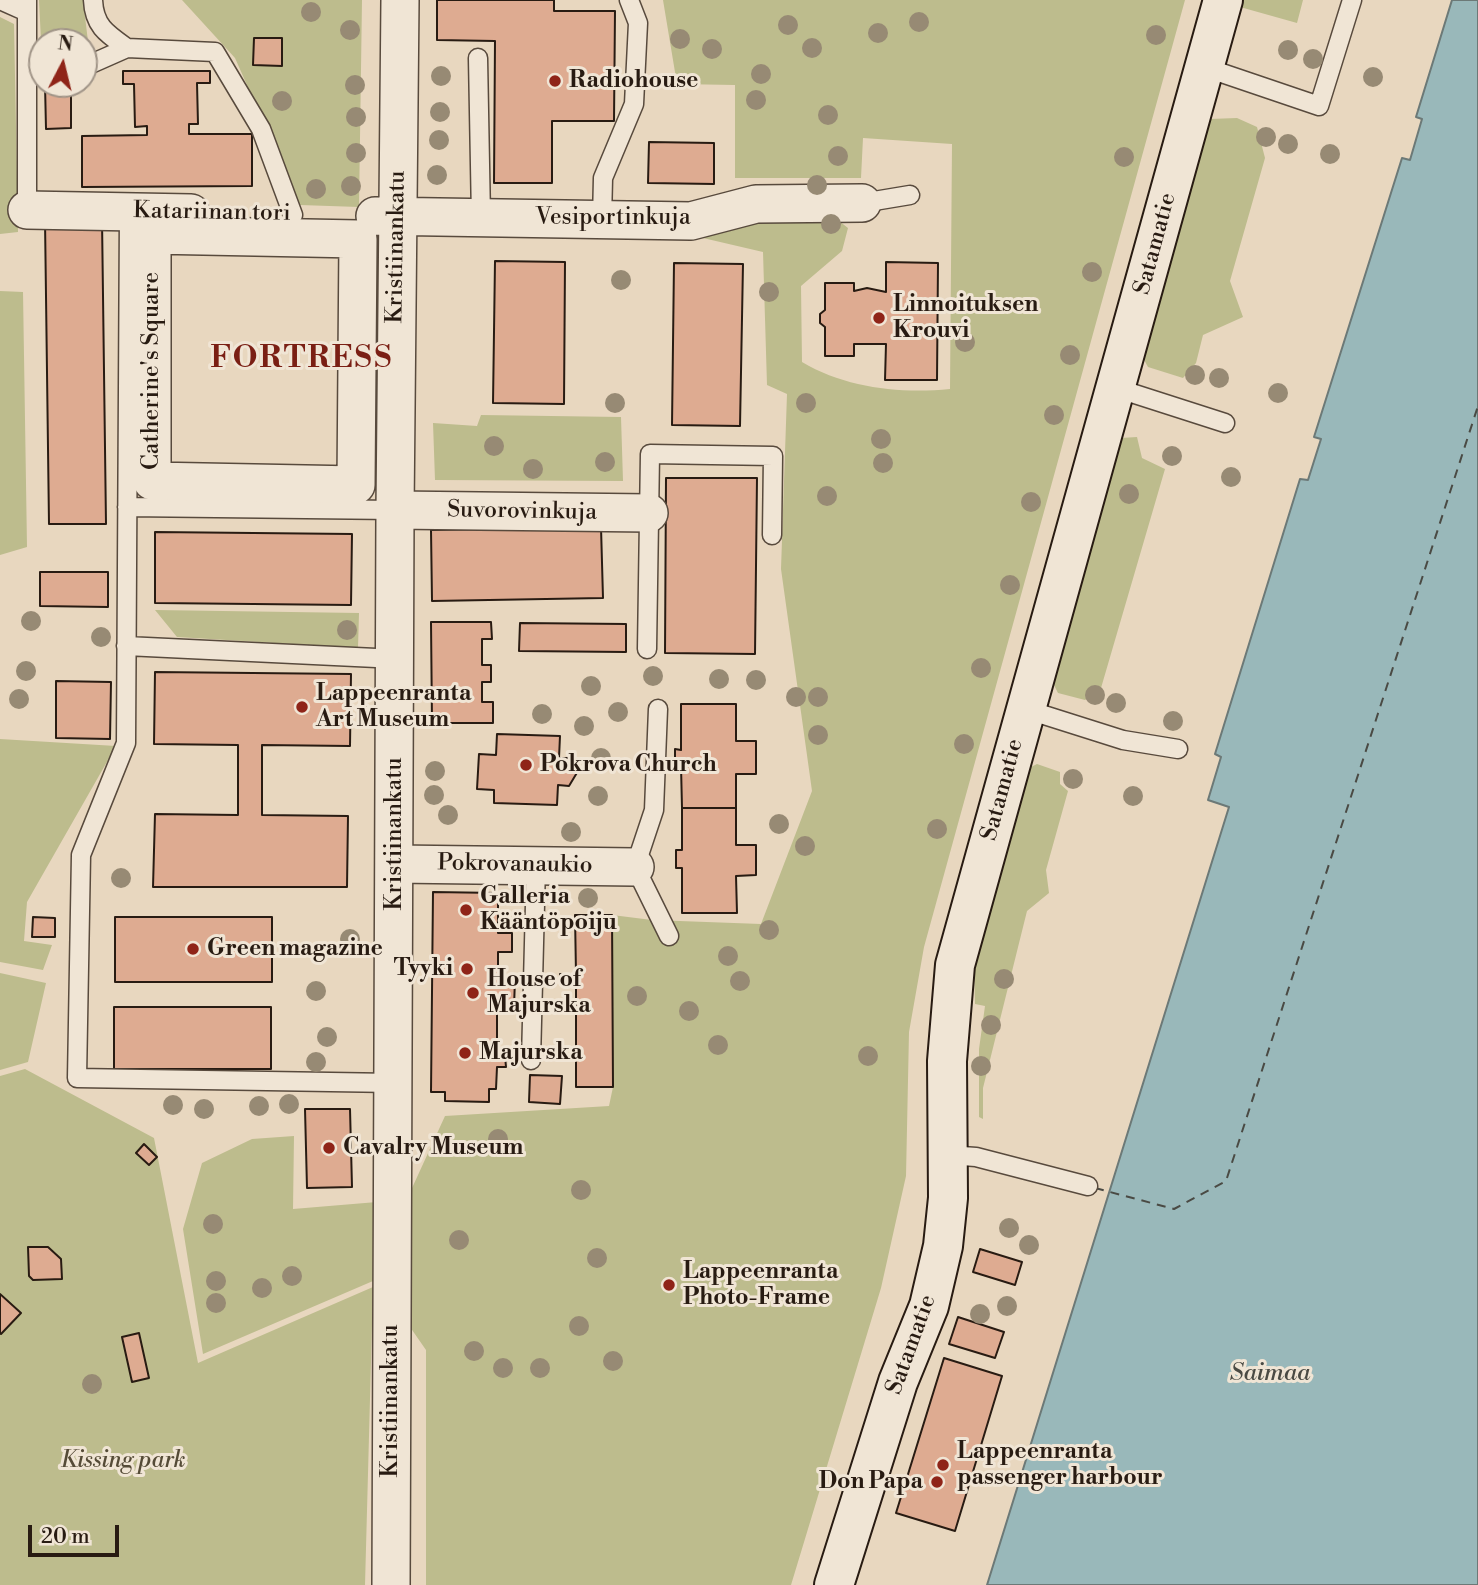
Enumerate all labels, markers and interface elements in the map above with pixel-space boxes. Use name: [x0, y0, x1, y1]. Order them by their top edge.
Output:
north arrow: [28, 28, 98, 98]
text: N: [56, 31, 74, 57]
place label: Radiohouse: [569, 67, 698, 95]
marker: Radiohouse: [547, 73, 563, 89]
street label: Kristiinankatu: [382, 170, 412, 324]
street label: Satamatie: [1129, 190, 1183, 298]
street label: Katariinan tori: [133, 198, 291, 228]
street label: Vesiportinkuja: [535, 204, 691, 232]
street label: Catherine's Square: [138, 272, 166, 470]
place label: Linnoituksen Krouvi: [893, 291, 1038, 345]
marker: Linnoituksen Krouvi: [871, 310, 887, 326]
district label: FORTRESS: [212, 342, 392, 378]
street label: Suvorovinkuja: [447, 497, 597, 527]
place label: Lappeenranta Art Museum: [316, 680, 471, 734]
marker: Lappeenranta Art Museum: [294, 699, 310, 715]
street label: Satamatie: [976, 736, 1030, 844]
place label: Pokrova Church: [540, 751, 717, 779]
street label: Kristiinankatu: [381, 757, 409, 911]
marker: Pokrova Church: [518, 757, 534, 773]
street label: Pokrovanaukio: [437, 850, 593, 880]
place label: Galleria Kääntöpoiju: [480, 883, 617, 937]
marker: Galleria Kääntöpoiju: [458, 902, 474, 918]
place label: Green magazine: [207, 935, 383, 963]
marker: Green magazine: [185, 941, 201, 957]
place label: Tyyki: [394, 955, 453, 983]
marker: Tyyki: [459, 961, 475, 977]
place label: House of Majurska: [487, 966, 591, 1020]
marker: House of Majurska: [465, 985, 481, 1001]
place label: Majurska: [479, 1039, 583, 1067]
marker: Majurska: [457, 1045, 473, 1061]
place label: Cavalry Museum: [343, 1134, 523, 1162]
marker: Cavalry Museum: [321, 1140, 337, 1156]
place label: Lappeenranta Photo-Frame: [683, 1258, 838, 1312]
marker: Lappeenranta Photo-Frame: [661, 1277, 677, 1293]
street label: Satamatie: [881, 1291, 943, 1399]
street label: Kristiinankatu: [377, 1324, 405, 1478]
water label: Saimaa: [1230, 1360, 1310, 1388]
place label: Lappeenranta passenger harbour: [957, 1438, 1163, 1492]
park label: Kissing park: [60, 1447, 186, 1475]
marker: Lappeenranta passenger harbour: [935, 1457, 951, 1473]
place label: Don Papa: [819, 1468, 923, 1496]
marker: Don Papa: [929, 1474, 945, 1490]
scale bar: [32, 1512, 122, 1556]
text: 20 m: [41, 1524, 90, 1550]

